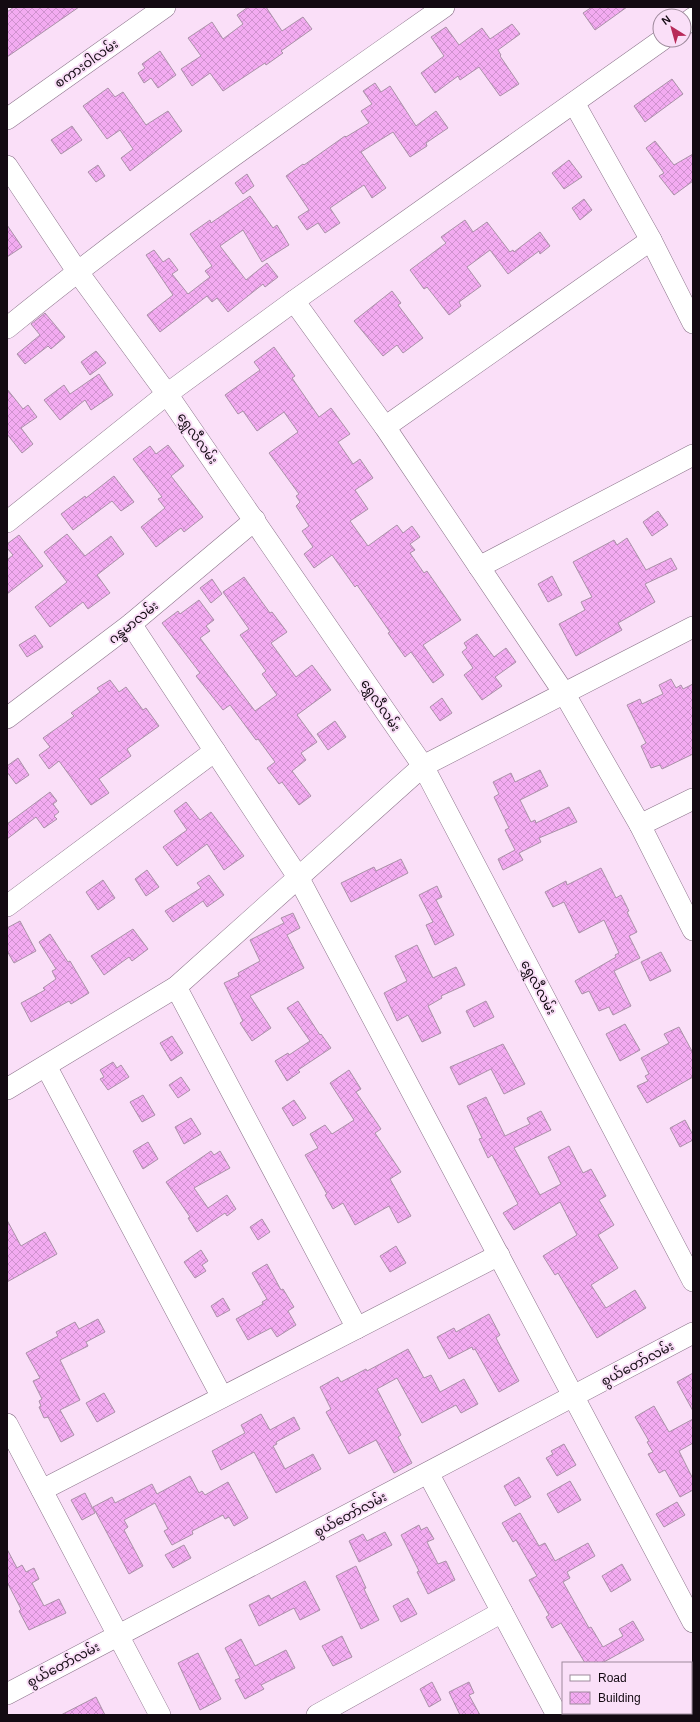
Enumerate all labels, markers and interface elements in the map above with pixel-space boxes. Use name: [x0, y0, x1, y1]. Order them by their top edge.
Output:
north arrow: [652, 8, 692, 48]
text: N: [659, 13, 673, 27]
street label: စကားဝါလမ်း: [51, 35, 121, 91]
street label: ရွှေလီလမ်း: [172, 409, 222, 469]
street label: ဂန္ဓမာလမ်း: [105, 597, 163, 650]
street label: ရွှေလီလမ်း: [355, 676, 404, 736]
street label: ရွှေလီလမ်း: [515, 957, 560, 1018]
street label: စွယ်တော်လမ်း: [598, 1337, 677, 1391]
street label: စွယ်တော်လမ်း: [311, 1488, 390, 1542]
street label: စွယ်တော်လမ်း: [24, 1638, 103, 1692]
legend: [562, 1662, 692, 1714]
text: Road: [598, 1671, 627, 1685]
text: Building: [598, 1691, 641, 1705]

